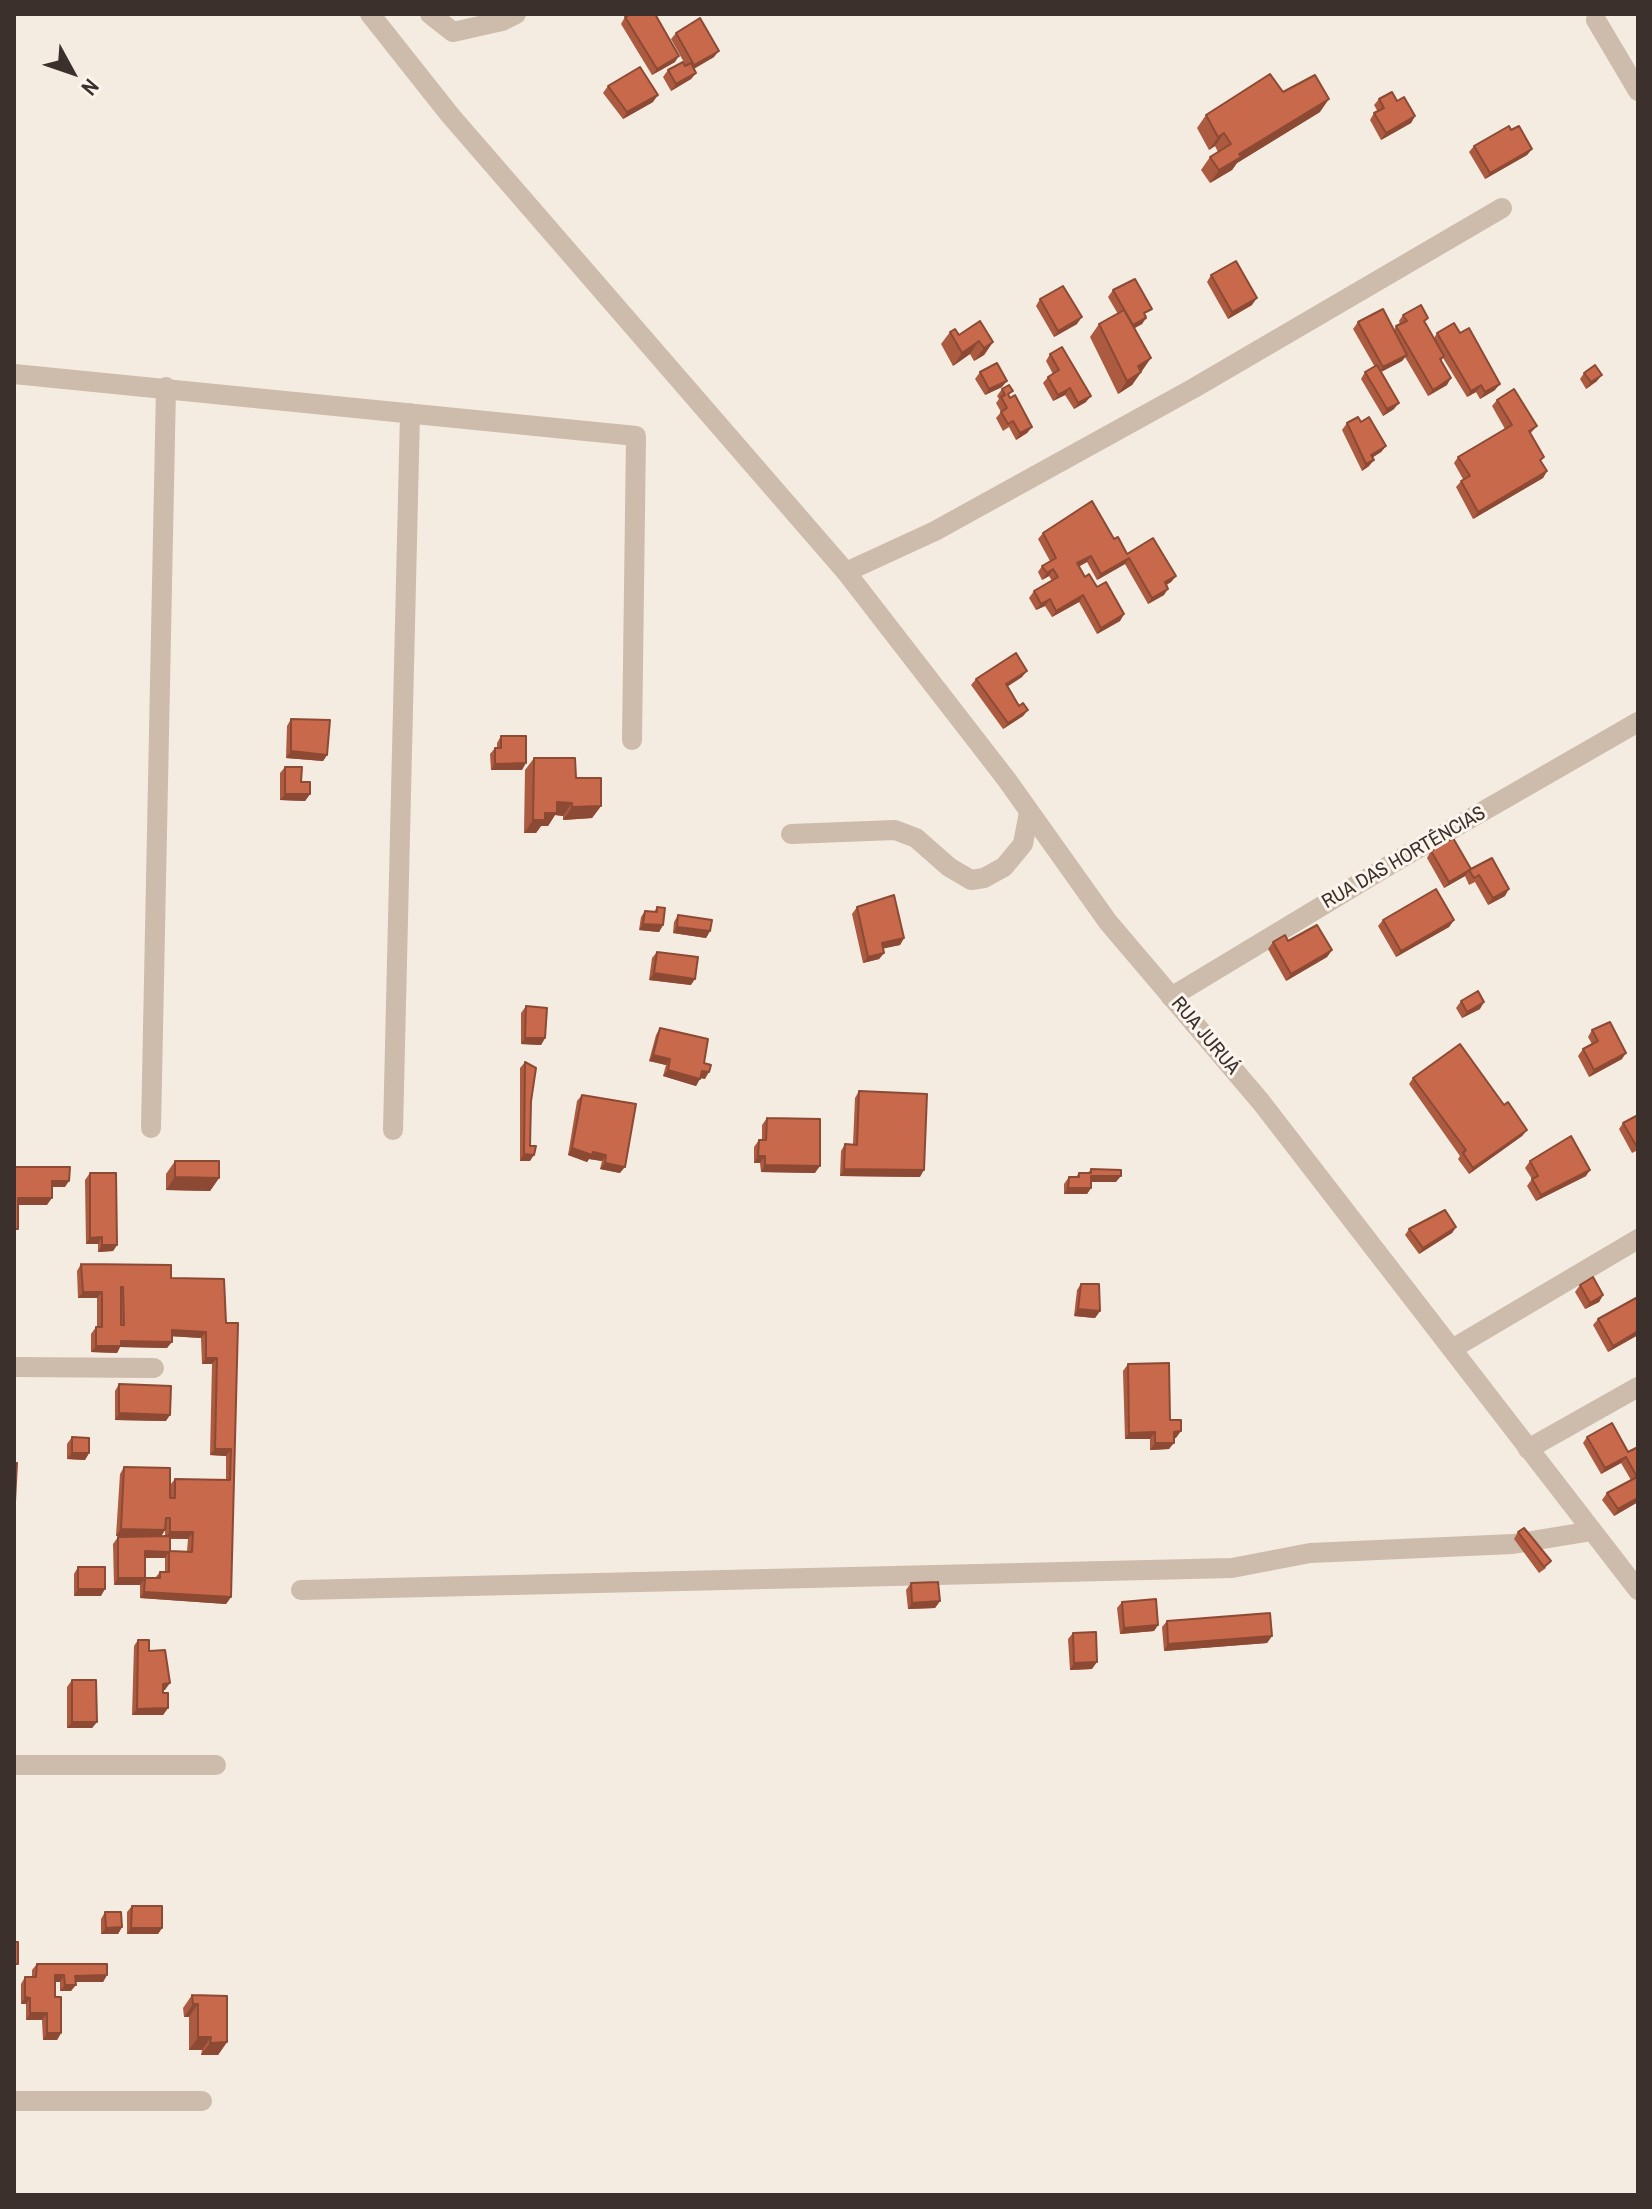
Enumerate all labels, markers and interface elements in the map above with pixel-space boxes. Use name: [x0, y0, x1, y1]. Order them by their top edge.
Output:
north arrow: [32, 32, 112, 112]
text: N: [75, 73, 106, 102]
street label: RUA DAS HORTÊNCIAS: [1318, 801, 1490, 915]
street label: RUA JURUÁ: [1166, 992, 1244, 1080]

